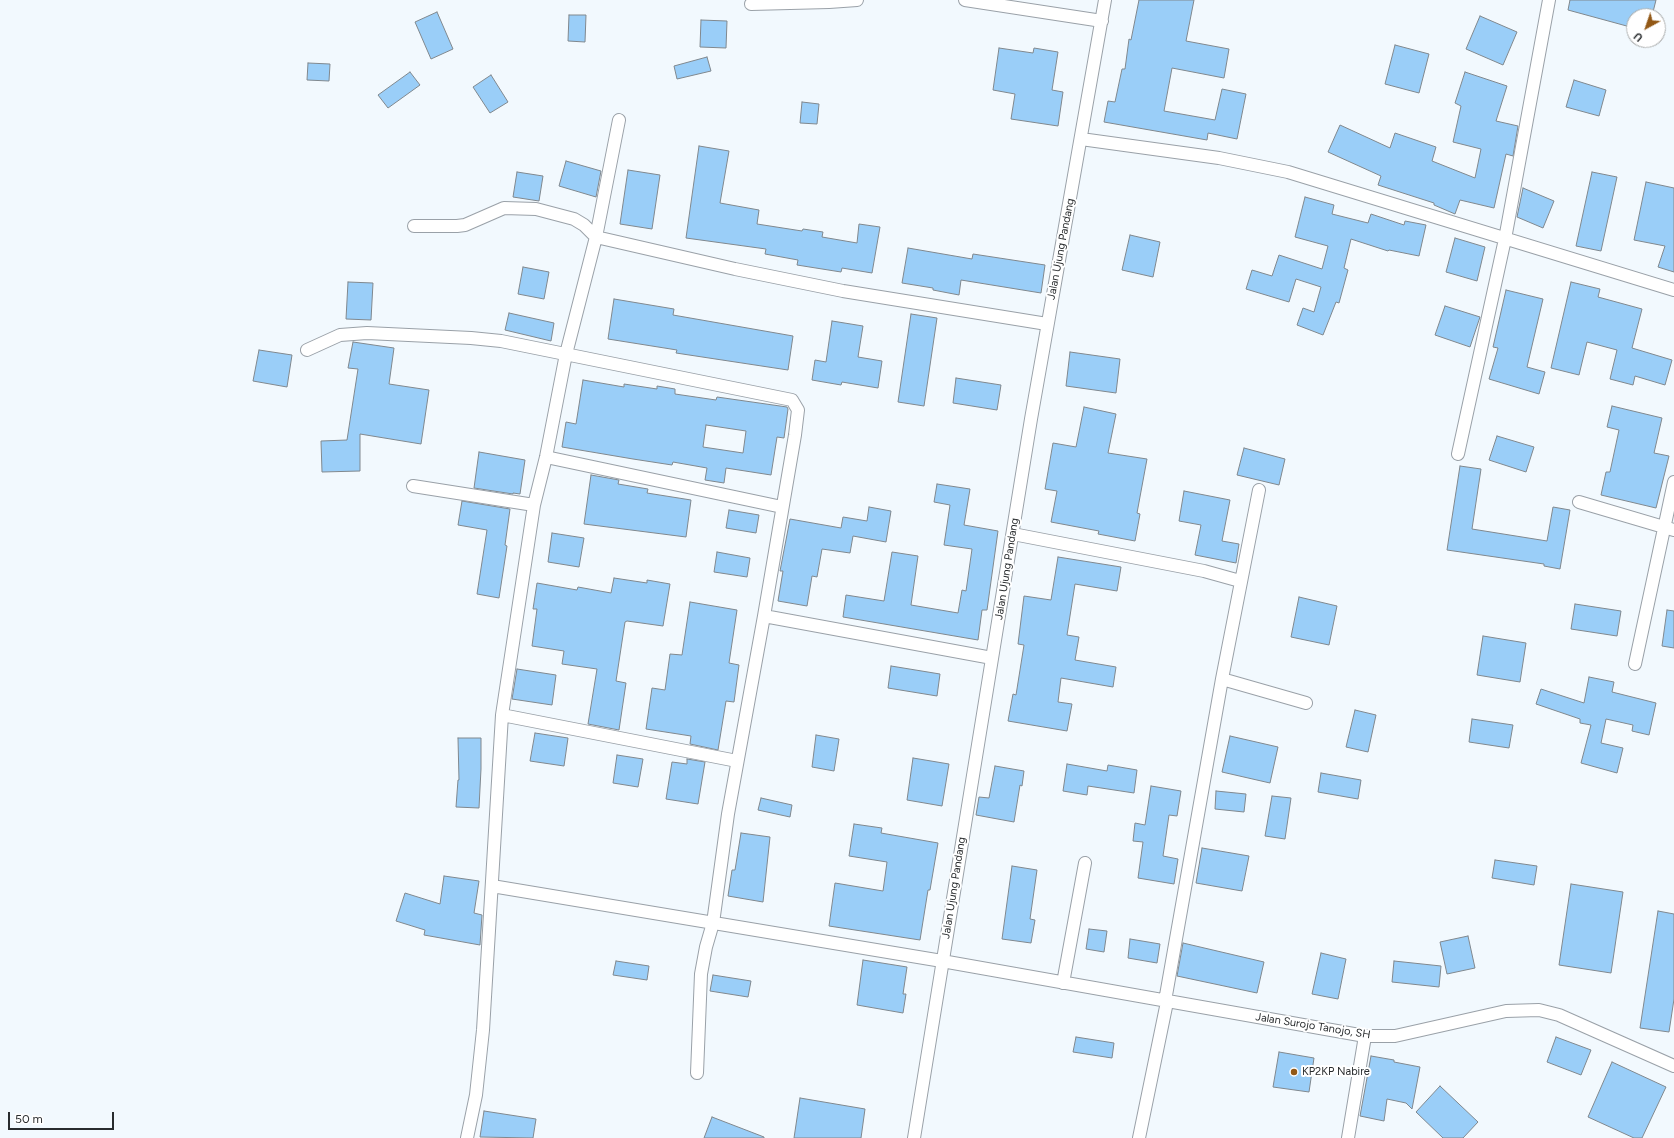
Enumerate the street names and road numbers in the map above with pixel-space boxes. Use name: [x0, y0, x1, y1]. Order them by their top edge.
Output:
street label: Jalan Ujung Pandang: [1045, 197, 1077, 301]
street label: Jalan Ujung Pandang: [992, 517, 1022, 621]
street label: Jalan Ujung Pandang: [939, 836, 969, 940]
street label: Jalan Surojo Tanojo, SH: [1255, 1010, 1371, 1042]

